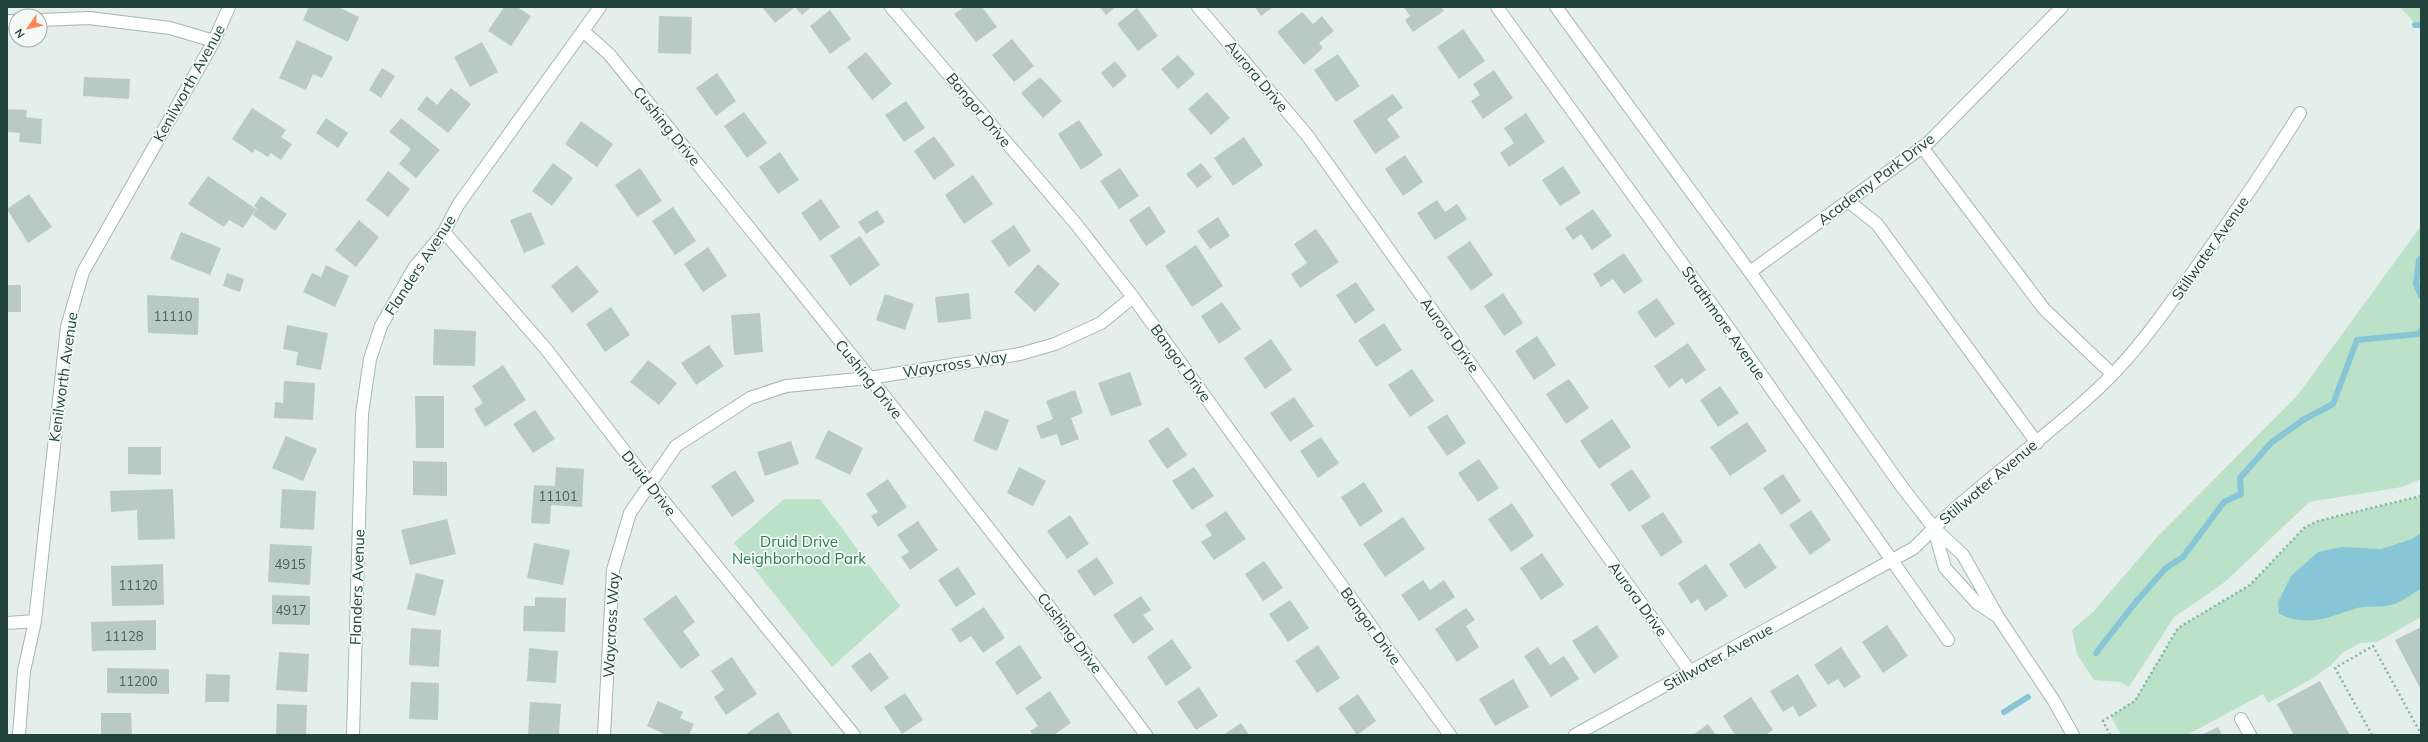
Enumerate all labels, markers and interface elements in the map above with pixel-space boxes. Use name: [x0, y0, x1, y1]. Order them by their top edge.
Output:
north arrow: [8, 8, 48, 48]
street label: Kenilworth Avenue: [149, 21, 229, 145]
text: N: [12, 26, 28, 41]
street label: Aurora Drive: [1221, 36, 1293, 116]
street label: Bangor Drive: [942, 69, 1016, 151]
street label: Cushing Drive: [629, 83, 705, 169]
street label: Academy Park Drive: [1814, 129, 1938, 229]
street label: Stillwater Avenue: [2167, 193, 2253, 303]
street label: Flanders Avenue: [380, 211, 460, 319]
street label: Strathmore Avenue: [1678, 263, 1770, 383]
street label: Aurora Drive: [1416, 294, 1484, 376]
house number: 11110: [153, 308, 193, 324]
street label: Kenilworth Avenue: [44, 311, 82, 443]
street label: Bangor Drive: [1147, 321, 1215, 405]
street label: Cushing Drive: [831, 336, 907, 422]
street label: Waycross Way: [901, 346, 1009, 382]
street label: Stillwater Avenue: [1935, 435, 2041, 529]
street label: Druid Drive: [617, 446, 681, 520]
house number: 11101: [538, 488, 578, 504]
street label: Flanders Avenue: [345, 529, 369, 645]
park label: Druid Drive Neighborhood Park: [732, 532, 866, 568]
house number: 4915: [274, 556, 306, 572]
street label: Aurora Drive: [1604, 558, 1672, 640]
street label: Waycross Way: [599, 572, 623, 678]
house number: 11120: [118, 577, 158, 593]
street label: Bangor Drive: [1337, 584, 1405, 668]
street label: Cushing Drive: [1033, 589, 1107, 677]
house number: 4917: [275, 602, 307, 618]
street label: Stillwater Avenue: [1660, 619, 1776, 695]
house number: 11128: [104, 628, 144, 644]
house number: 11200: [118, 673, 158, 689]

